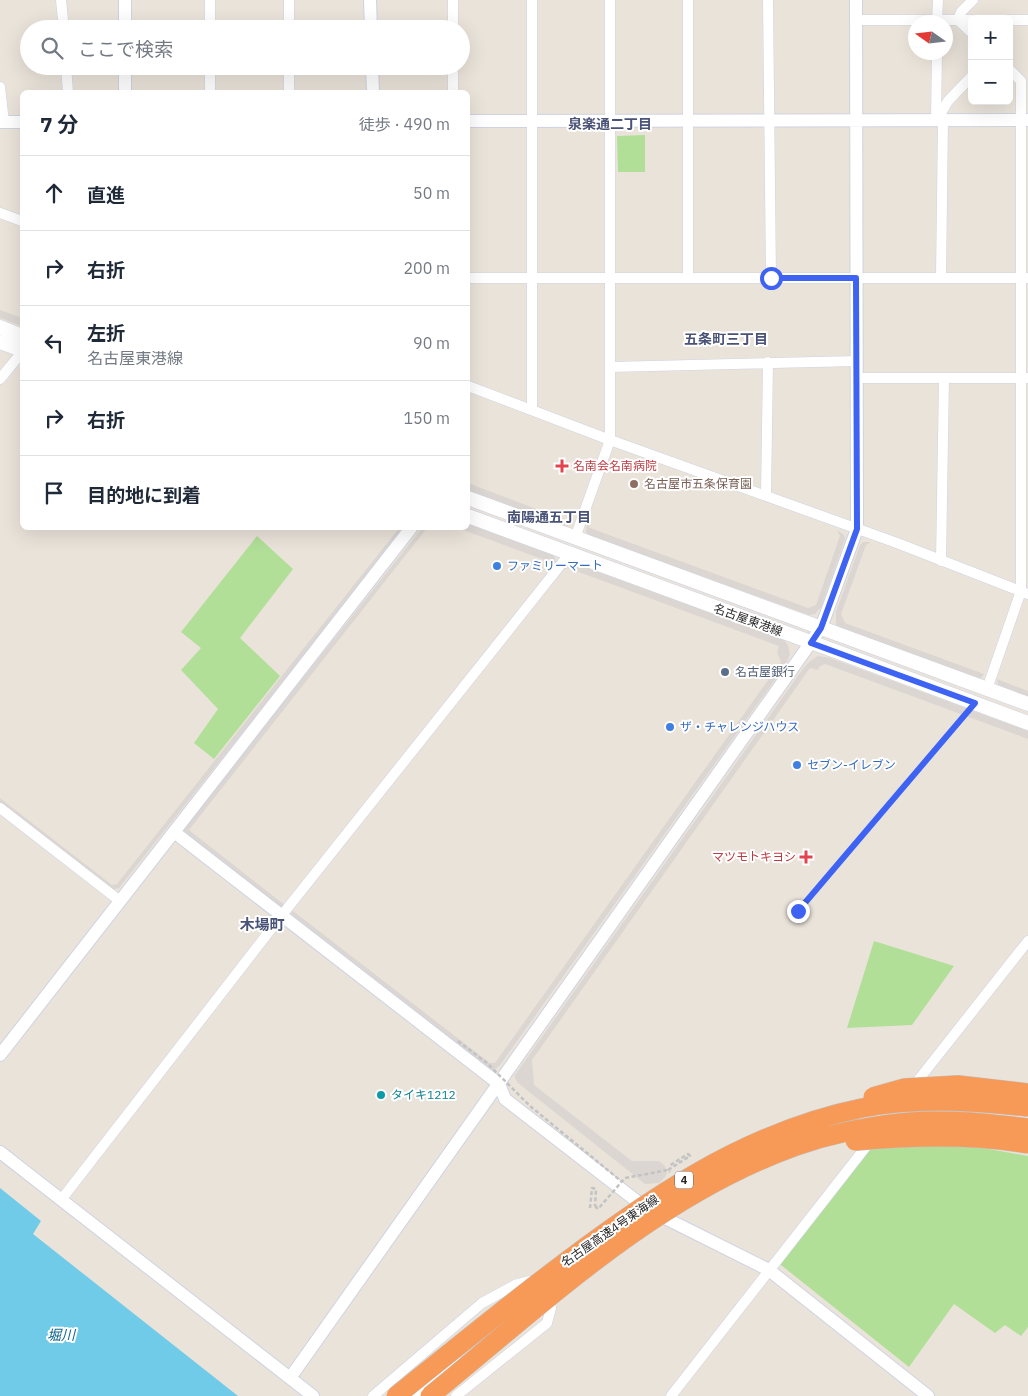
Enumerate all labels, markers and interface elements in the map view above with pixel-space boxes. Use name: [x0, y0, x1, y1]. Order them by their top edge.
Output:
north arrow: [908, 15, 953, 60]
map controls: [968, 15, 1013, 105]
button: +: [968, 15, 1013, 60]
search box: [20, 20, 470, 75]
icon: search: [38, 34, 66, 62]
text: ここで検索: [78, 37, 173, 61]
button: −: [968, 60, 1013, 105]
text: 7 分: [40, 110, 79, 138]
text: 徒歩 · 490 m: [359, 114, 450, 134]
district label: 泉楽通二丁目: [568, 115, 652, 133]
icon: ahead: [40, 179, 68, 207]
text: 直進: [87, 183, 125, 207]
text: 50 m: [413, 183, 450, 203]
icon: right: [40, 254, 68, 282]
text: 右折: [87, 258, 125, 282]
text: 200 m: [403, 258, 450, 278]
route start: [760, 267, 783, 290]
text: 左折: [87, 321, 125, 345]
icon: left: [40, 329, 68, 357]
district label: 五条町三丁目: [684, 330, 768, 348]
text: 90 m: [413, 333, 450, 353]
text: 名古屋東港線: [87, 348, 183, 368]
icon: right: [40, 404, 68, 432]
text: 右折: [87, 408, 125, 432]
text: 150 m: [403, 408, 450, 428]
place label: 名南会名南病院: [573, 458, 657, 473]
marker: 名南会名南病院: [555, 459, 569, 473]
place label: 名古屋市五条保育園: [644, 476, 752, 491]
marker: 名古屋市五条保育園: [628, 478, 640, 490]
icon: arrive: [40, 479, 68, 507]
text: 目的地に到着: [87, 483, 201, 507]
district label: 南陽通五丁目: [507, 508, 591, 526]
place label: ファミリーマート: [507, 558, 603, 573]
marker: ファミリーマート: [491, 560, 503, 572]
street label: 名古屋東港線: [712, 600, 785, 639]
place label: 名古屋銀行: [735, 664, 795, 679]
marker: 名古屋銀行: [719, 666, 731, 678]
place label: ザ・チャレンジハウス: [680, 719, 799, 734]
marker: ザ・チャレンジハウス: [664, 721, 676, 733]
place label: セブン-イレブン: [807, 757, 896, 772]
marker: セブン-イレブン: [791, 759, 803, 771]
place label: マツモトキヨシ: [712, 849, 796, 864]
marker: マツモトキヨシ: [800, 851, 812, 863]
route end: [787, 900, 810, 923]
district label: 木場町: [239, 915, 285, 934]
place label: タイキ1212: [391, 1087, 456, 1102]
marker: タイキ1212: [375, 1089, 387, 1101]
road number: 4: [675, 1172, 693, 1188]
street label: 名古屋高速4号東海線: [558, 1191, 661, 1270]
water label: 堀川: [47, 1326, 77, 1344]

